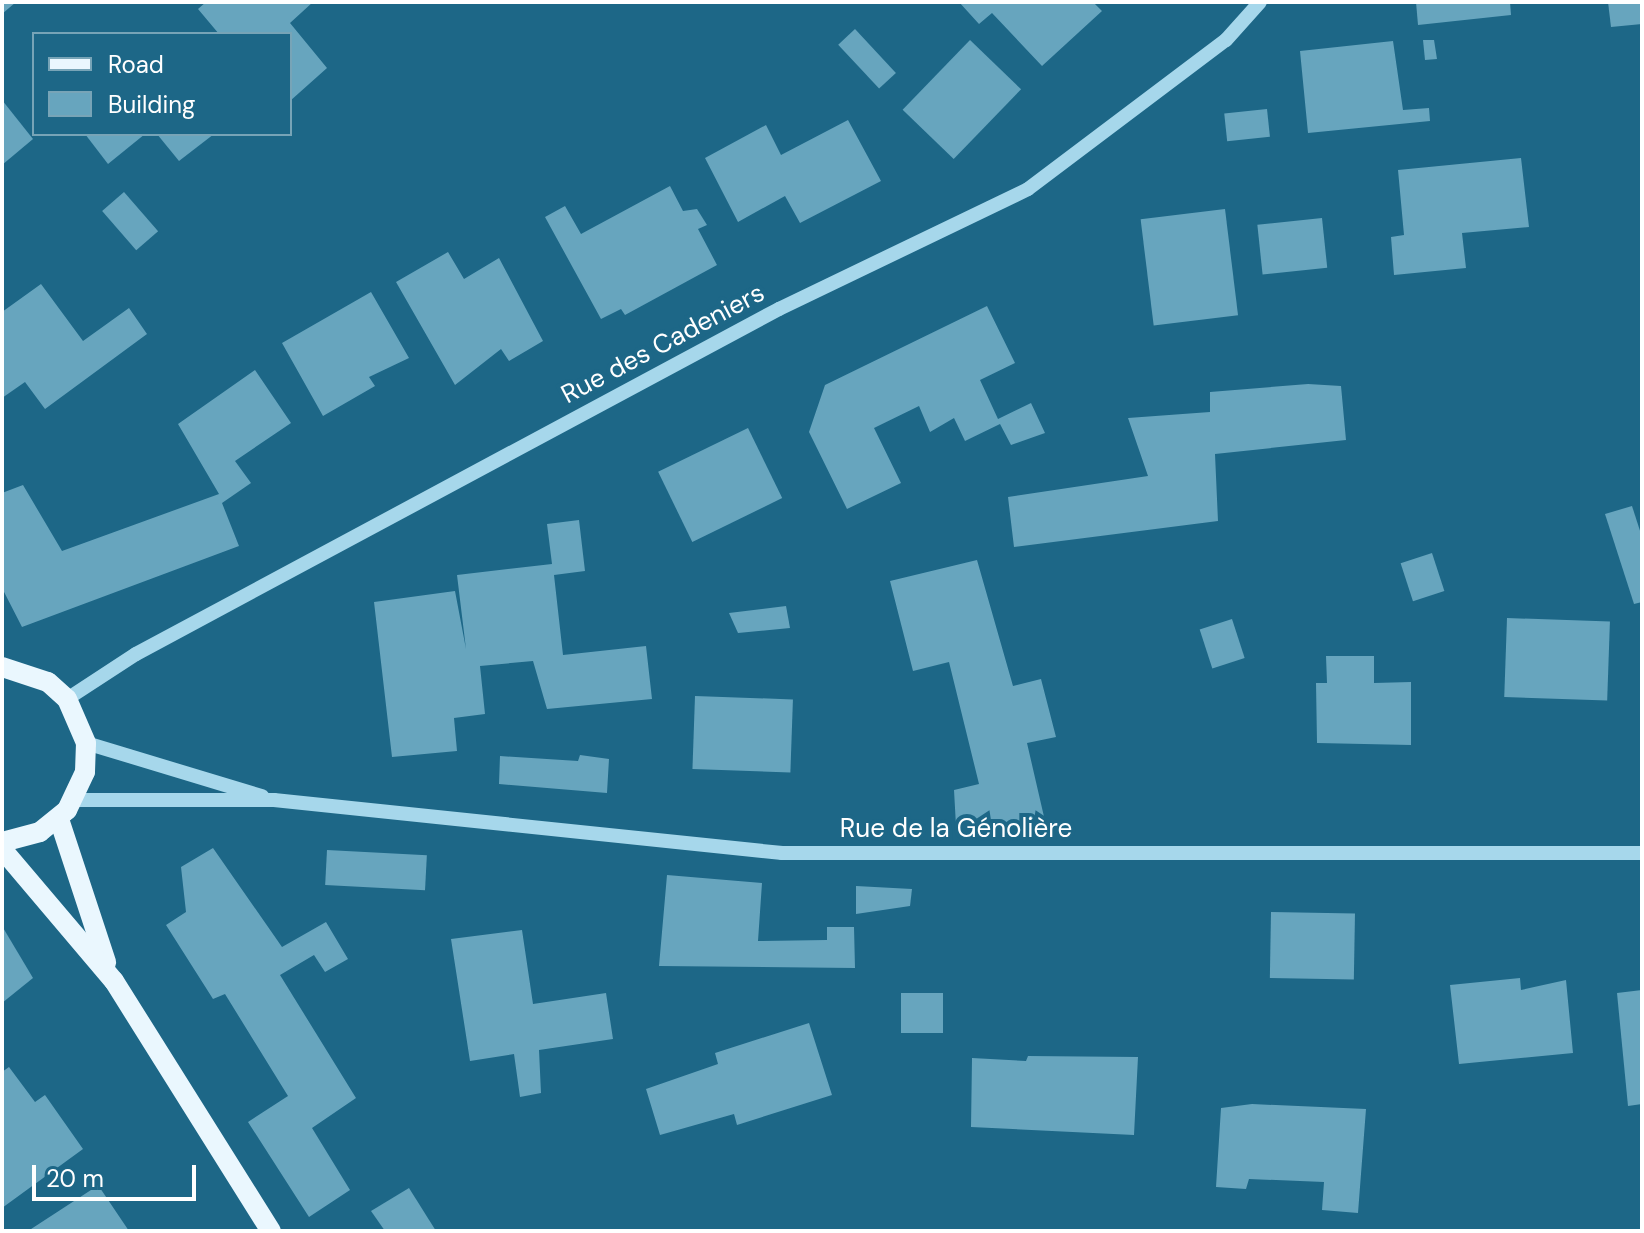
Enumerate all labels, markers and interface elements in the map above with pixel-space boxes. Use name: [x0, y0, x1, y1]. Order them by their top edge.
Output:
legend: [32, 32, 292, 136]
text: Road: [108, 49, 164, 80]
text: Building: [108, 89, 195, 120]
street label: Rue des Cadeniers: [556, 277, 770, 411]
street label: Rue de la Génolière: [840, 813, 1072, 845]
scale bar: [36, 1149, 200, 1199]
text: 20 m: [46, 1163, 104, 1194]

